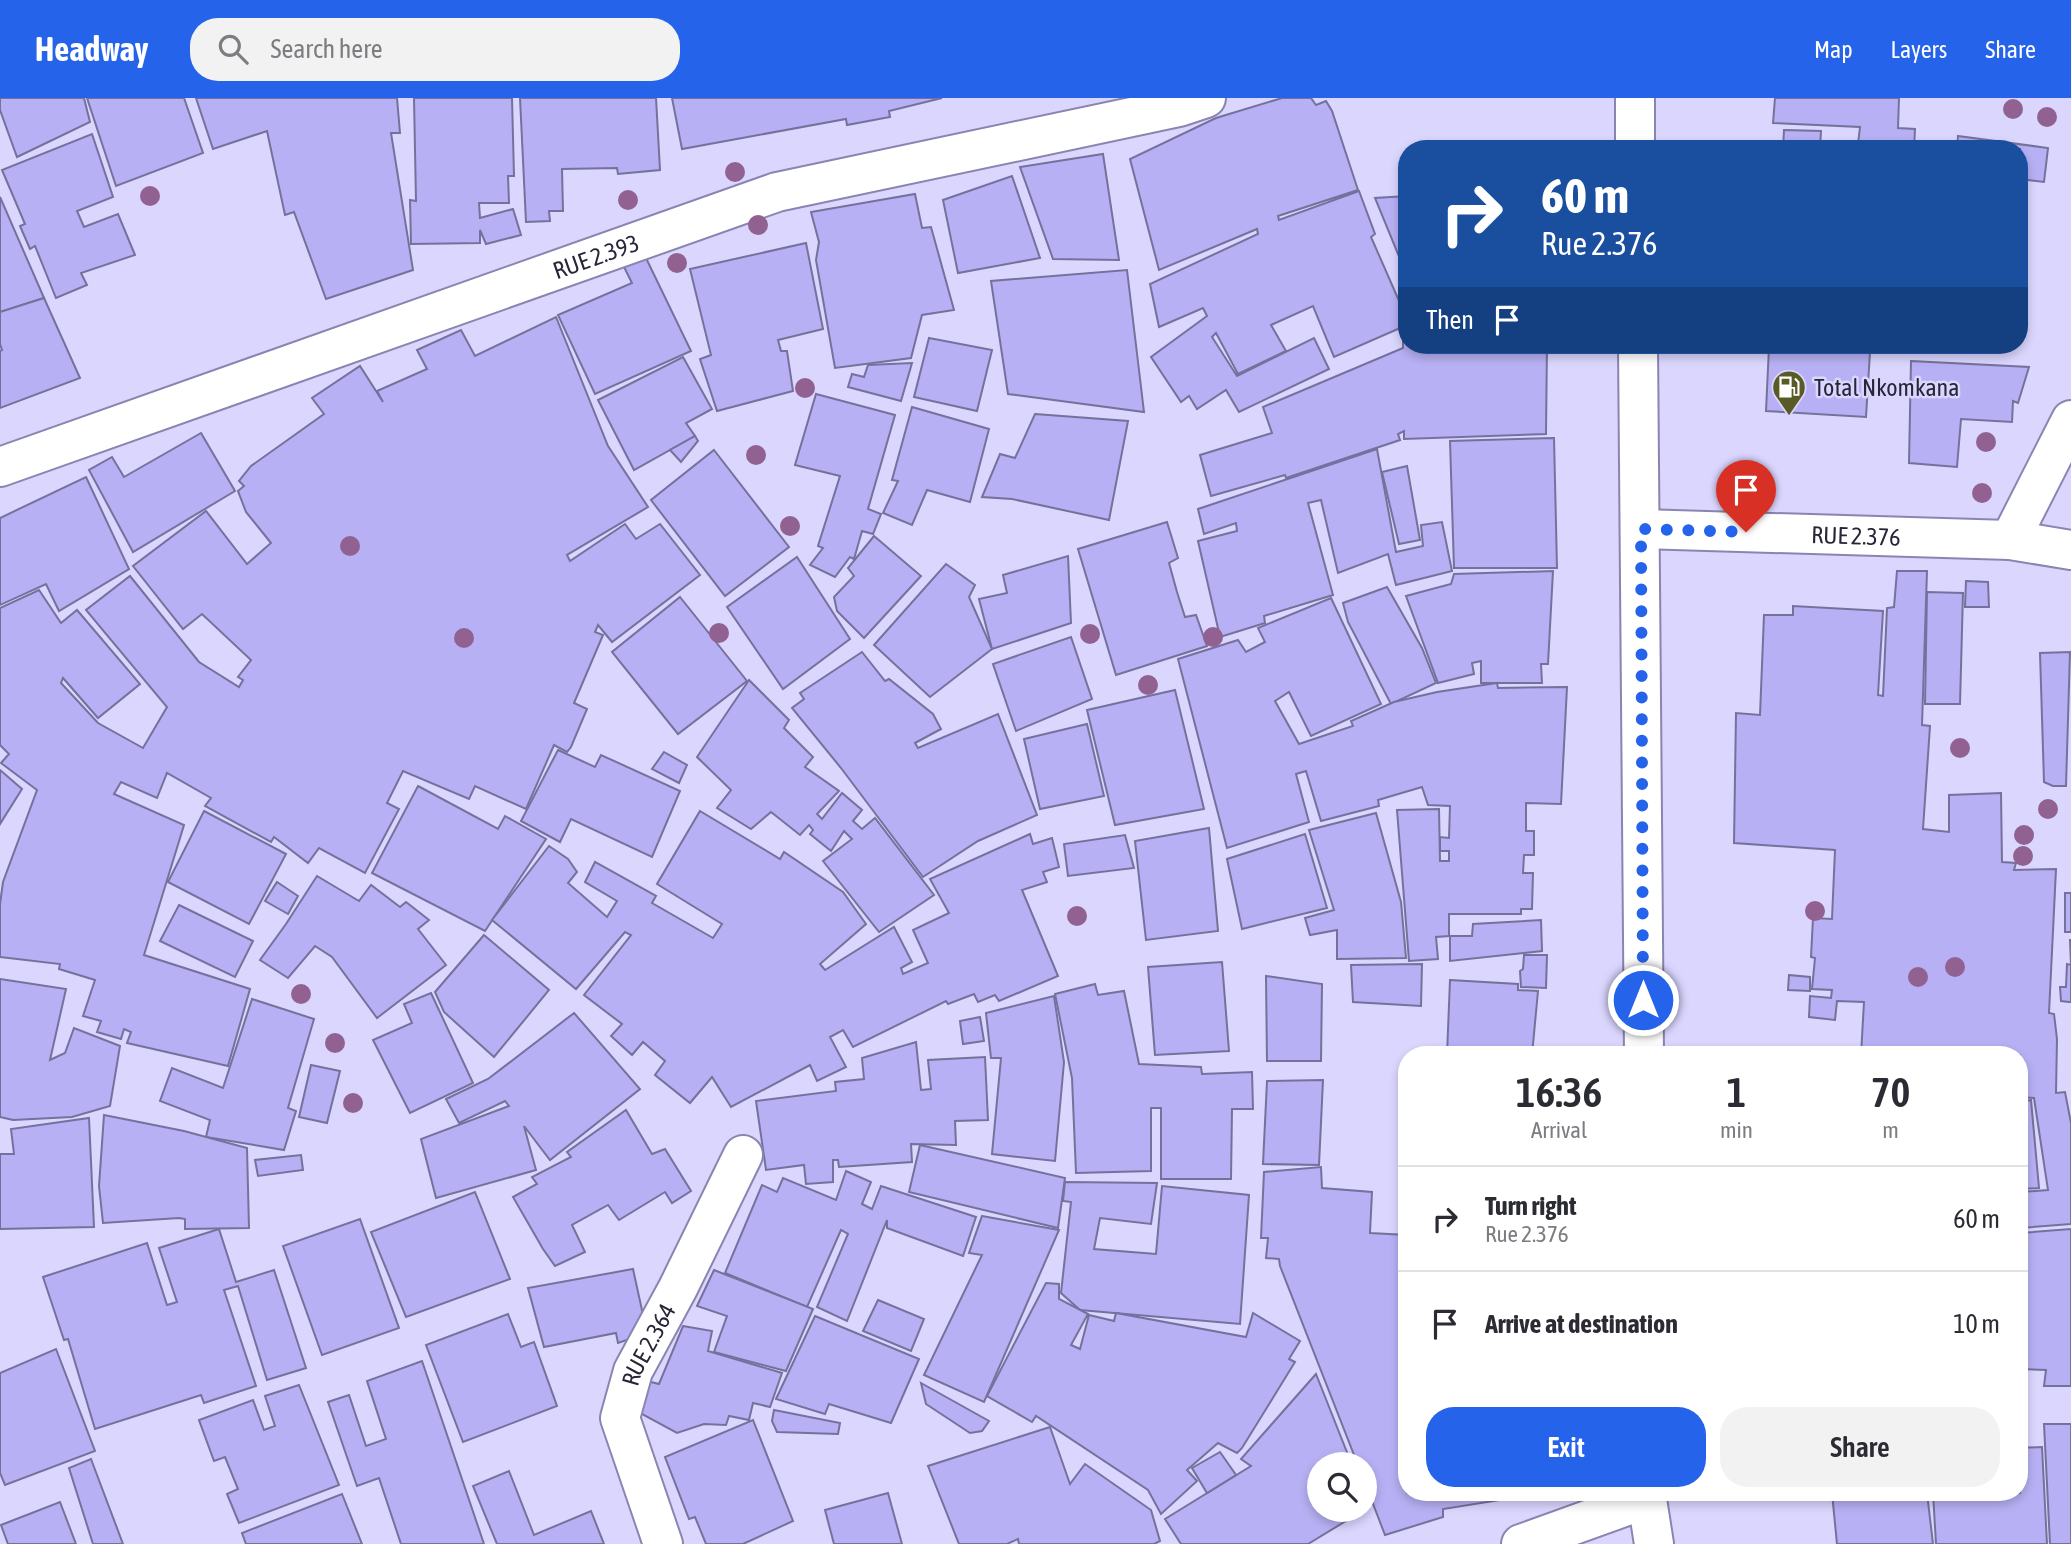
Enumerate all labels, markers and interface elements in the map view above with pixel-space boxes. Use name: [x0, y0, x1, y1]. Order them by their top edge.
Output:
search box: [190, 18, 680, 81]
text: Headway: [35, 30, 148, 68]
icon: search: [214, 30, 252, 68]
text: Search here: [270, 34, 383, 64]
text: Map: [1814, 36, 1853, 63]
text: Layers: [1891, 36, 1947, 63]
text: Share: [1985, 36, 2036, 63]
text: 60 m: [1541, 167, 1629, 223]
icon: right: [1426, 168, 1517, 259]
text: Rue 2.376: [1541, 225, 1657, 262]
street label: RUE 2.393: [549, 229, 642, 284]
icon: arrive: [1488, 301, 1526, 339]
text: Then: [1426, 305, 1474, 335]
fuel station icon: Total Nkomkana: [1770, 368, 1808, 417]
place label: Total Nkomkana: [1814, 374, 1959, 401]
pin: [1716, 460, 1776, 532]
icon: arrive: [1727, 471, 1765, 509]
street label: RUE 2.376: [1811, 521, 1901, 550]
position arrow: [1606, 963, 1680, 1037]
text: 16:36: [1516, 1068, 1602, 1116]
text: 1: [1727, 1068, 1746, 1116]
text: 70: [1871, 1068, 1910, 1116]
text: Arrival: [1531, 1117, 1587, 1143]
text: min: [1720, 1117, 1753, 1143]
text: m: [1882, 1117, 1899, 1143]
text: Turn right: [1485, 1191, 1576, 1221]
icon: right: [1426, 1200, 1464, 1238]
text: 60 m: [1953, 1204, 2000, 1234]
text: Rue 2.376: [1485, 1221, 1569, 1247]
street label: RUE 2.364: [616, 1299, 680, 1389]
icon: arrive: [1426, 1305, 1464, 1343]
text: Arrive at destination: [1485, 1309, 1678, 1339]
text: 10 m: [1953, 1309, 2000, 1339]
button: Exit: [1426, 1407, 1706, 1487]
button: Share: [1720, 1407, 2000, 1487]
map controls: [1307, 1452, 1377, 1522]
button: search: [1307, 1452, 1377, 1522]

